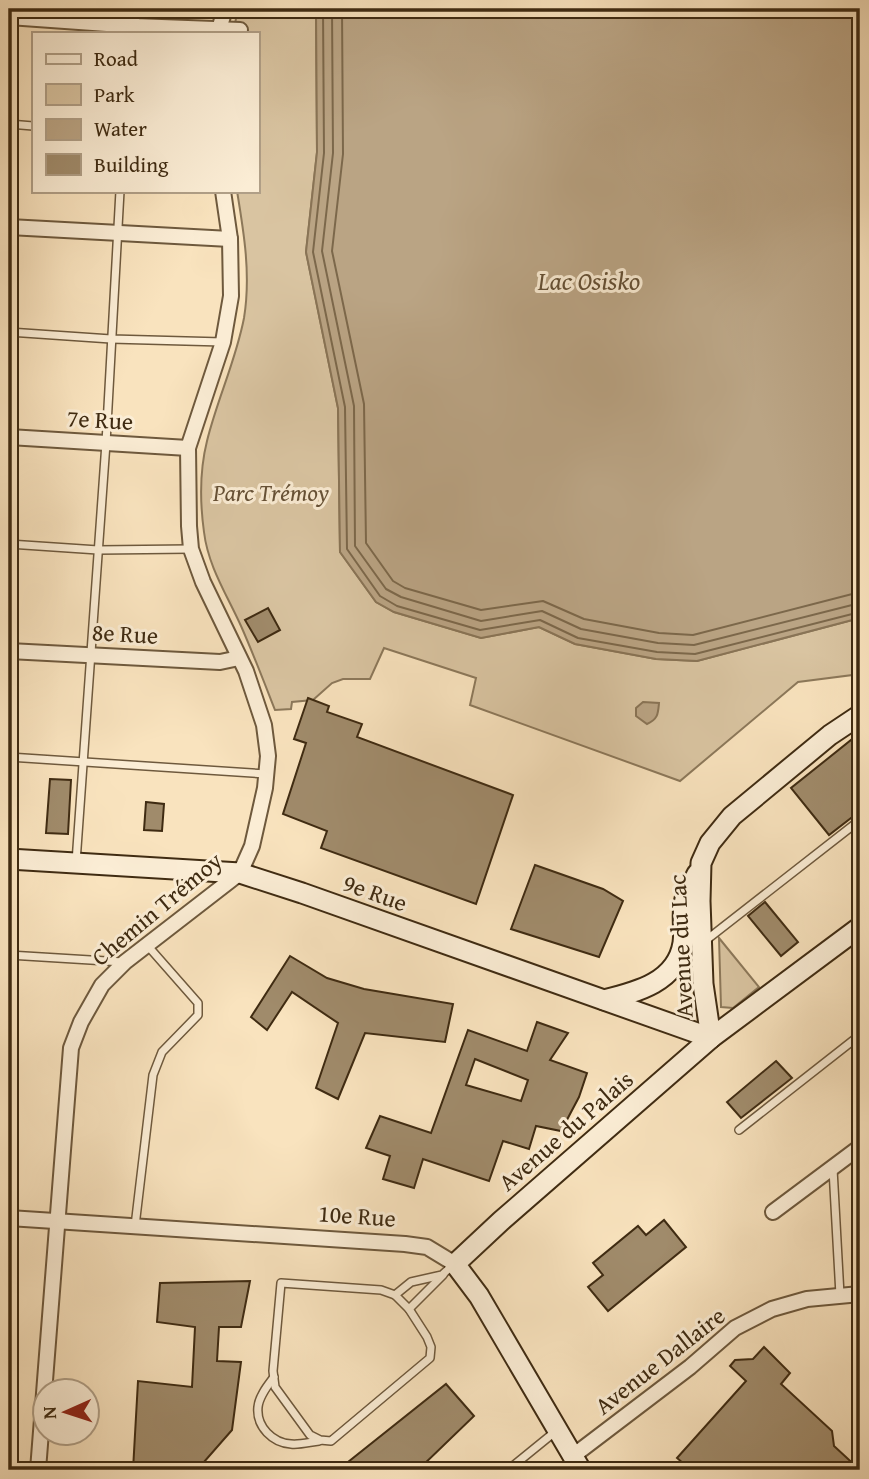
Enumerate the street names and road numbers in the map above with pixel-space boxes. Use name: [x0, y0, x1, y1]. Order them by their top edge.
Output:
street label: 7e Rue: [66, 400, 134, 439]
street label: 8e Rue: [91, 614, 159, 653]
street label: Chemin Trémoy: [84, 843, 230, 974]
street label: 9e Rue: [338, 865, 412, 920]
street label: Avenue du Lac: [659, 873, 702, 1019]
street label: Avenue du Palais: [491, 1062, 641, 1199]
street label: 10e Rue: [317, 1195, 397, 1236]
street label: Avenue Dallaire: [587, 1298, 732, 1423]

